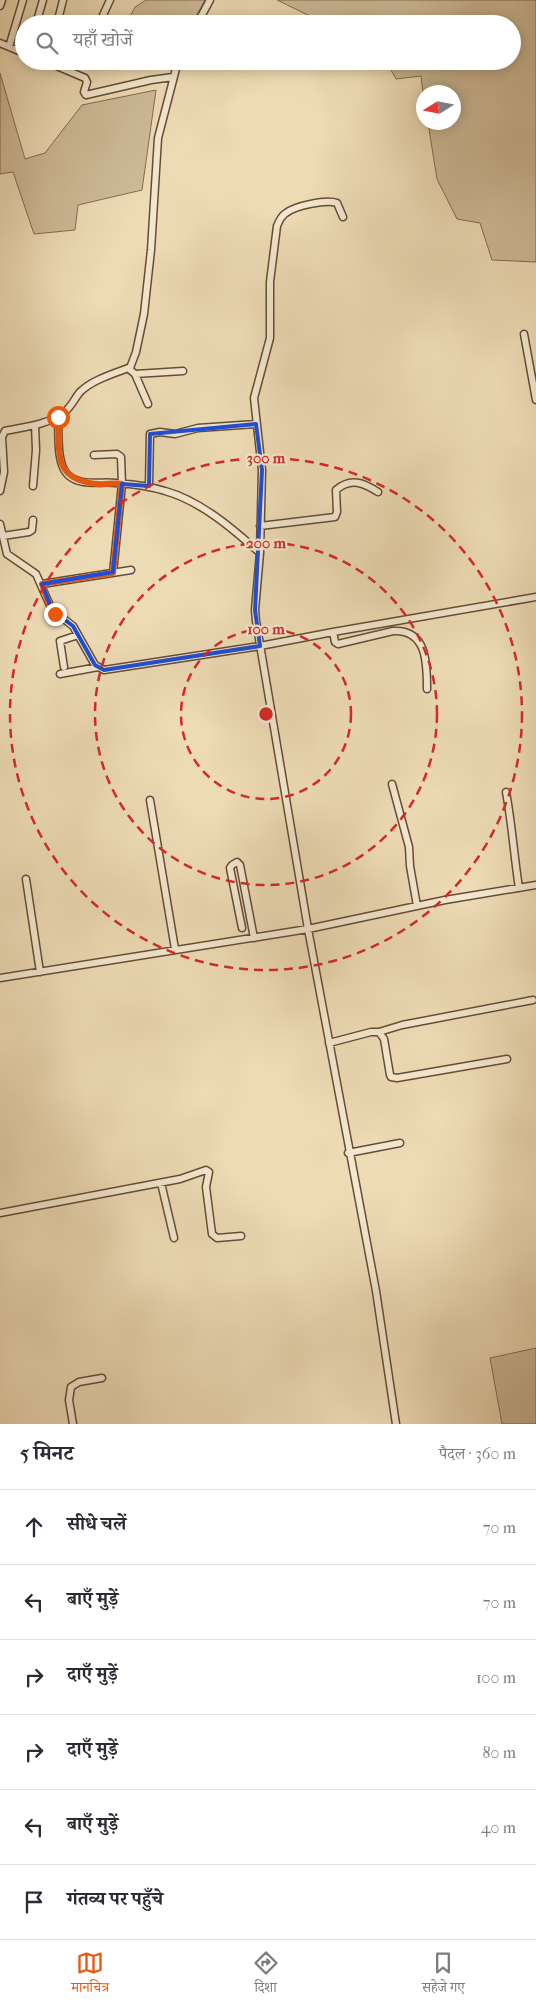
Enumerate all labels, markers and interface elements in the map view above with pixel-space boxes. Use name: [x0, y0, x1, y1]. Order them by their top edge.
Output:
search box: [15, 15, 521, 70]
icon: search: [33, 29, 61, 57]
text: यहाँ खोजें: [73, 29, 133, 51]
north arrow: [416, 85, 461, 130]
route start: [47, 406, 70, 429]
text: 300 m: [247, 449, 286, 467]
text: 200 m: [246, 534, 286, 552]
route end: [44, 603, 67, 626]
text: 100 m: [247, 620, 285, 638]
centre of rings: [257, 705, 275, 723]
text: 5 मिनट: [20, 1441, 73, 1465]
text: पैदल · 360 m: [439, 1444, 516, 1463]
icon: ahead: [20, 1513, 48, 1541]
text: सीधे चलें: [67, 1513, 126, 1535]
text: 70 m: [483, 1518, 516, 1537]
icon: left: [20, 1588, 48, 1616]
text: बाएँ मुड़ें: [67, 1588, 118, 1610]
text: 70 m: [483, 1593, 516, 1612]
icon: right: [20, 1663, 48, 1691]
text: दाएँ मुड़ें: [67, 1663, 118, 1685]
text: 100 m: [476, 1668, 516, 1687]
icon: right: [20, 1738, 48, 1766]
text: दाएँ मुड़ें: [67, 1738, 118, 1760]
text: 80 m: [482, 1743, 516, 1762]
icon: left: [20, 1813, 48, 1841]
text: बाएँ मुड़ें: [67, 1813, 118, 1835]
text: 40 m: [481, 1818, 516, 1837]
icon: arrive: [20, 1888, 48, 1916]
text: गंतव्य पर पहुँचे: [67, 1888, 163, 1910]
tab: मानचित्र: [71, 1949, 109, 2001]
tab: दिशा: [252, 1949, 280, 2001]
tab: सहेजे गए: [422, 1949, 465, 2001]

